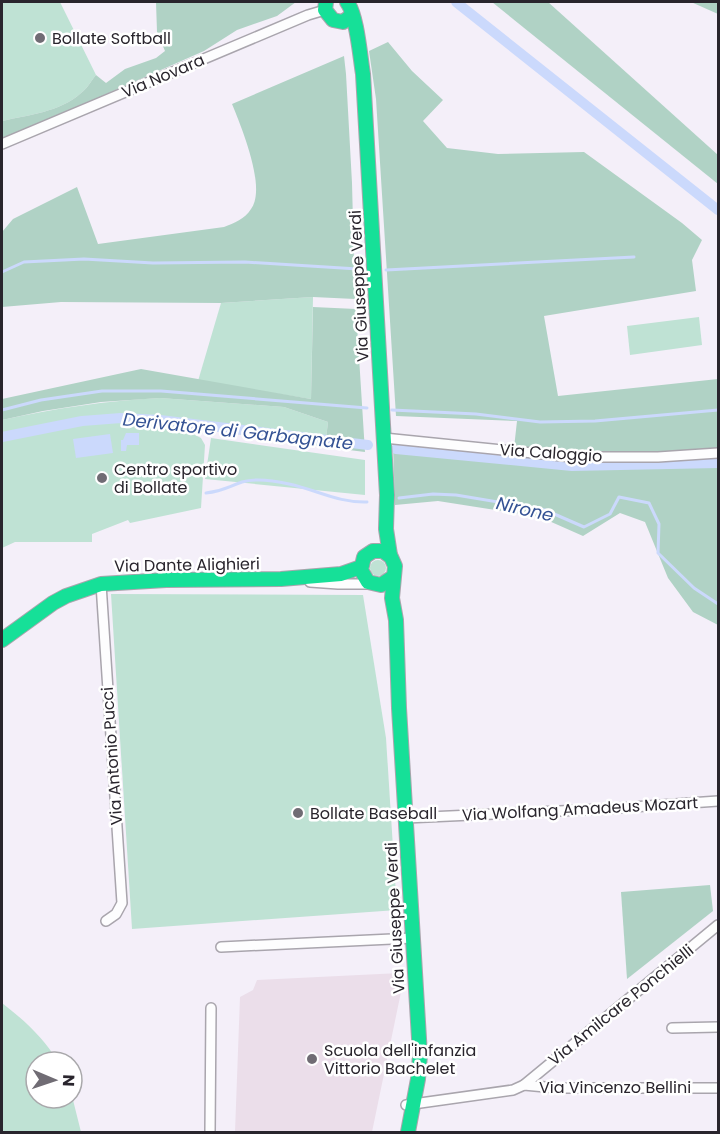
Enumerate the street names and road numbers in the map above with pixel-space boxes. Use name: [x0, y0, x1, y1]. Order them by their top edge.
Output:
street label: Via Novara: [118, 48, 208, 104]
street label: Via Giuseppe Verdi: [344, 209, 374, 363]
street label: Via Caloggio: [499, 438, 603, 468]
street label: Via Dante Alighieri: [114, 552, 260, 578]
street label: Via Antonio Pucci: [96, 686, 128, 826]
street label: Via Wolfang Amadeus Mozart: [461, 791, 699, 827]
street label: Via Giuseppe Verdi: [380, 841, 410, 995]
street label: Via Amilcare Ponchielli: [543, 939, 699, 1071]
street label: Via Vincenzo Bellini: [539, 1076, 691, 1099]

